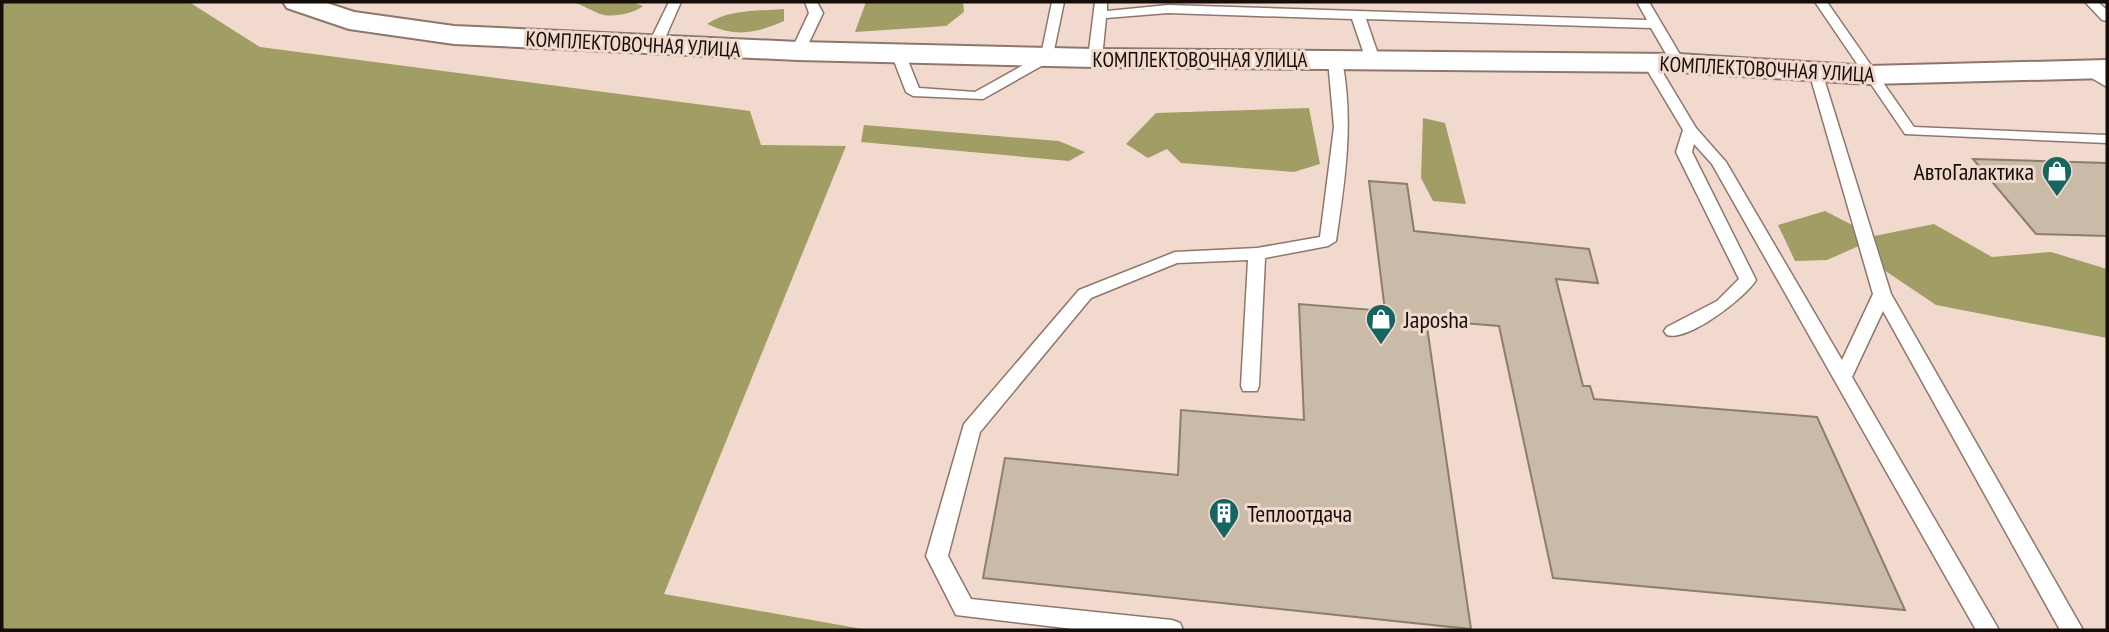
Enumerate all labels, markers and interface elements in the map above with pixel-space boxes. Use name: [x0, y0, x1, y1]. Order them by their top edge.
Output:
street label: КОМПЛЕКТОВОЧНАЯ УЛИЦА: [525, 25, 741, 63]
street label: КОМПЛЕКТОВОЧНАЯ УЛИЦА: [1093, 46, 1308, 73]
street label: КОМПЛЕКТОВОЧНАЯ УЛИЦА: [1659, 50, 1875, 88]
shop icon: АвтоГалактика: [2040, 154, 2074, 198]
place label: АвтоГалактика: [1913, 156, 2034, 187]
shop icon: Japosha: [1364, 302, 1398, 346]
place label: Japosha: [1403, 304, 1468, 335]
building icon: Теплоотдача: [1207, 496, 1241, 540]
place label: Теплоотдача: [1247, 498, 1352, 529]

